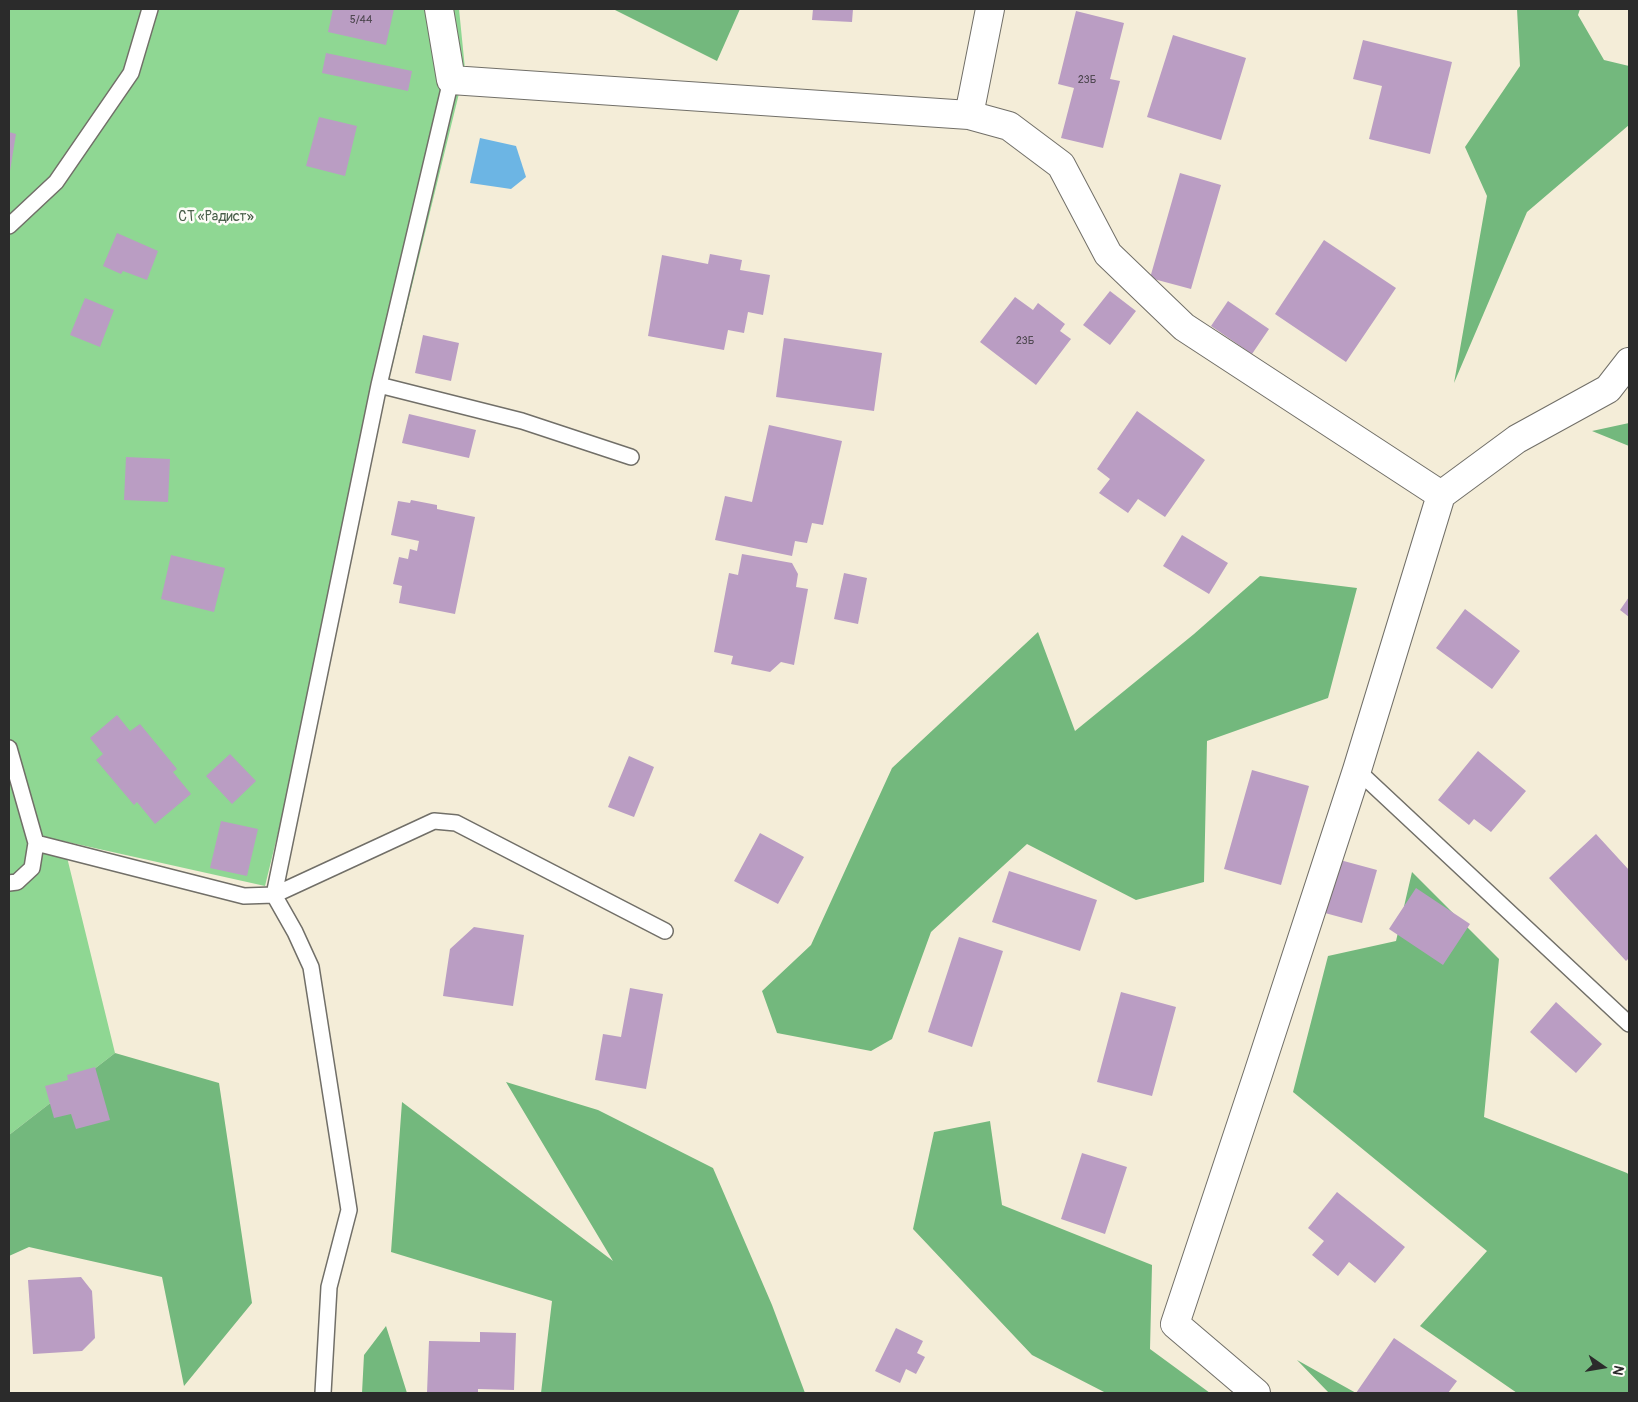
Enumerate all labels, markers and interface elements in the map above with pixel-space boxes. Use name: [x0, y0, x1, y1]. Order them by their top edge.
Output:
house number: 5/44: [350, 13, 372, 27]
house number: 23Б: [1078, 73, 1096, 87]
park label: СТ «Радист»: [178, 209, 254, 225]
house number: 23Б: [1016, 334, 1034, 348]
north arrow: [1578, 1342, 1628, 1392]
text: N: [1609, 1364, 1627, 1377]

